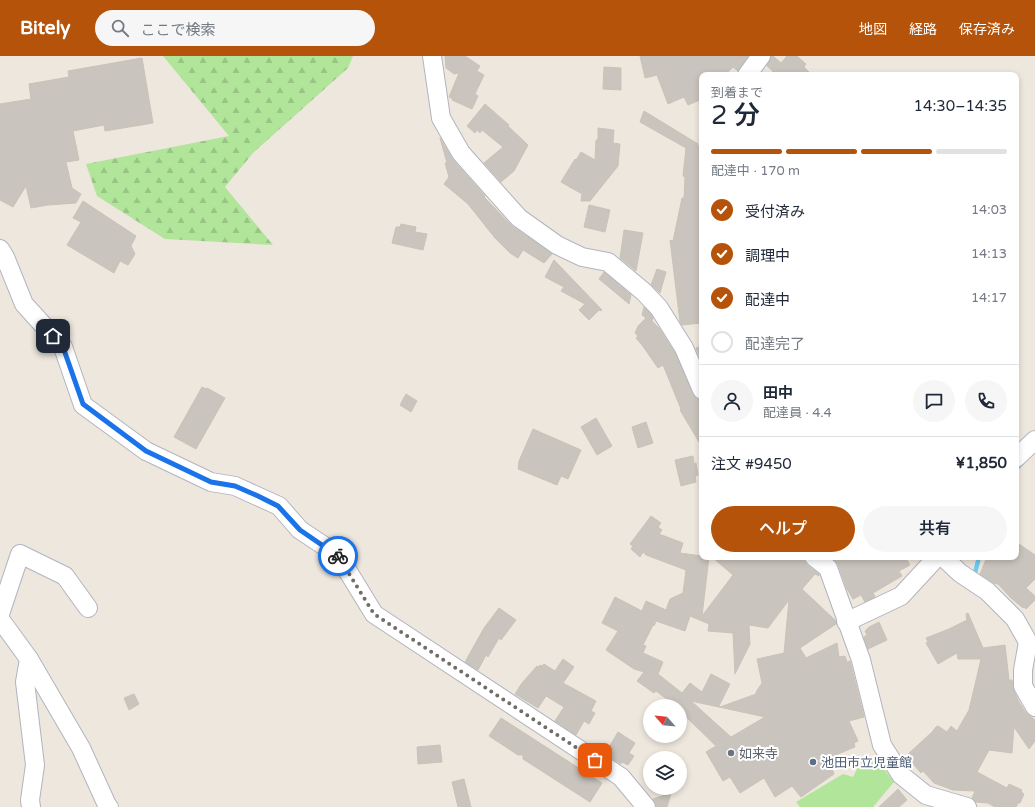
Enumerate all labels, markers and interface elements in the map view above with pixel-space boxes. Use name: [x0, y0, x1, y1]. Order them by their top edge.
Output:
search box: [95, 10, 375, 46]
text: Bitely: [20, 17, 71, 39]
icon: search: [109, 17, 131, 39]
text: ここで検索: [141, 21, 216, 39]
text: 地図: [859, 21, 887, 38]
text: 経路: [909, 21, 937, 38]
text: 保存済み: [959, 21, 1015, 38]
text: 到着まで: [711, 85, 763, 101]
text: 14:30–14:35: [914, 97, 1007, 115]
text: 2 分: [711, 100, 760, 131]
text: 配達中 · 170 m: [711, 163, 800, 179]
icon: check: [711, 199, 733, 221]
text: 14:03: [971, 202, 1007, 218]
text: 受付済み: [745, 203, 805, 221]
icon: check: [711, 243, 733, 265]
text: 14:13: [971, 246, 1007, 262]
text: 調理中: [745, 247, 790, 265]
icon: check: [711, 287, 733, 309]
text: 14:17: [971, 290, 1007, 306]
text: 配達中: [745, 291, 790, 309]
pin: [36, 319, 70, 353]
icon: home: [42, 325, 64, 347]
text: 配達完了: [745, 335, 805, 353]
button: person: [711, 380, 753, 422]
button: chat: [913, 380, 955, 422]
button: phone: [965, 380, 1007, 422]
text: 田中: [763, 384, 793, 402]
text: 配達員 · 4.4: [763, 405, 832, 421]
text: ¥1,850: [956, 454, 1007, 472]
text: 注文 #9450: [711, 455, 792, 473]
button: ヘルプ: [711, 506, 855, 552]
button: 共有: [863, 506, 1007, 552]
courier: [318, 536, 358, 576]
icon: bike: [327, 545, 349, 567]
north arrow: [643, 699, 687, 743]
map controls: [643, 699, 687, 795]
pin: [578, 743, 612, 777]
place label: 如来寺: [739, 746, 778, 762]
marker: 如来寺: [726, 748, 736, 758]
icon: bag: [584, 749, 606, 771]
button: layers: [643, 751, 687, 795]
place label: 池田市立児童館: [821, 755, 912, 771]
marker: 池田市立児童館: [808, 757, 818, 767]

